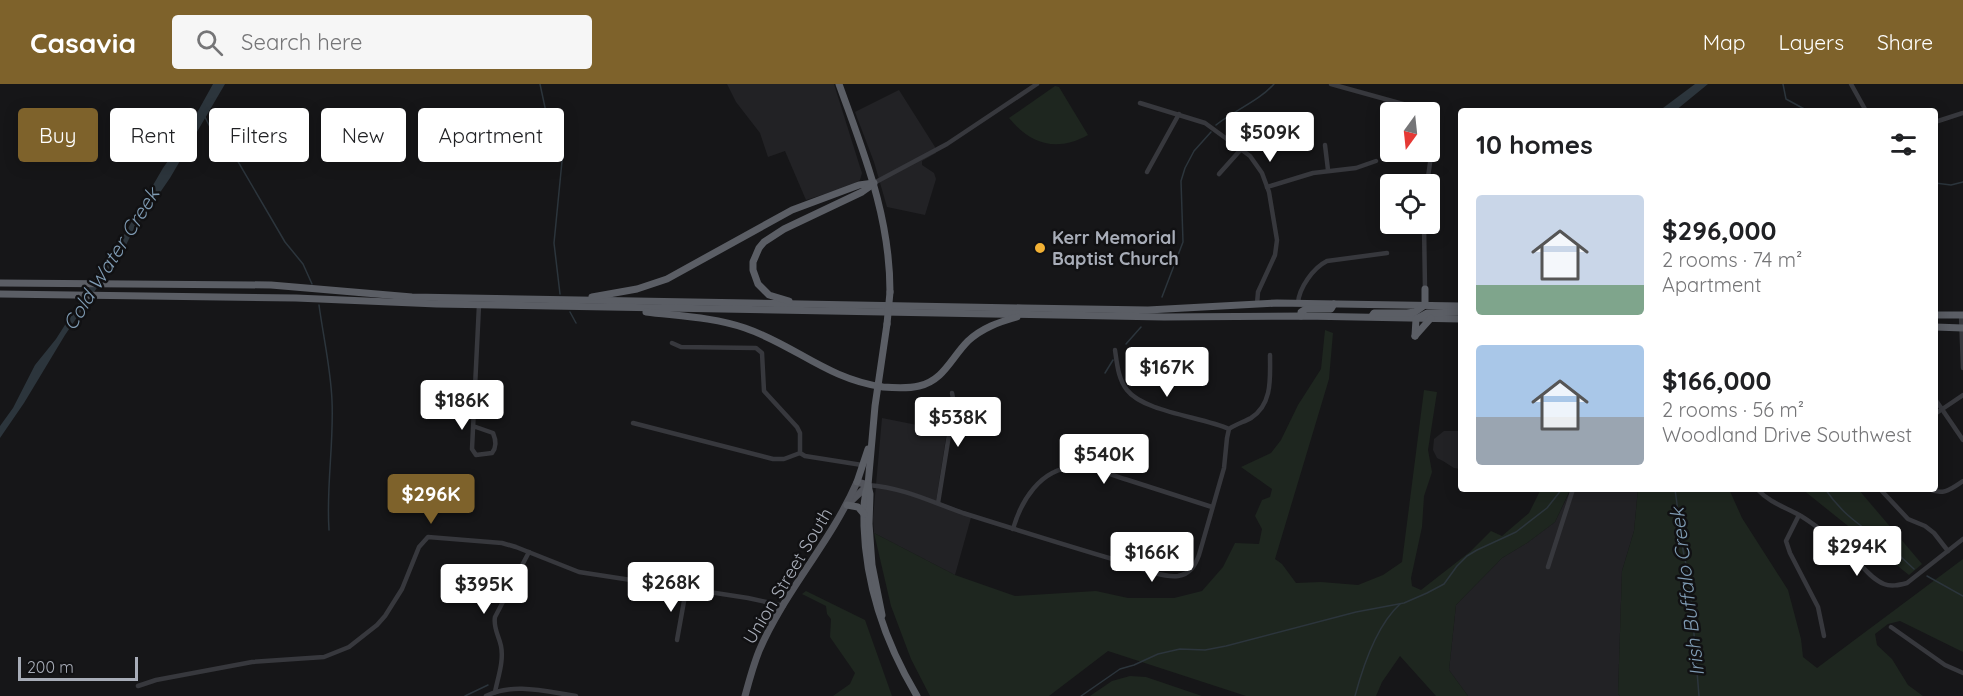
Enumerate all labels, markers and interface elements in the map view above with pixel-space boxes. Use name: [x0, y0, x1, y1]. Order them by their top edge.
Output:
search box: [172, 15, 592, 69]
text: Casavia: [30, 25, 136, 60]
icon: search: [193, 26, 226, 59]
text: Search here: [241, 28, 363, 56]
text: Map: [1703, 29, 1746, 55]
text: Layers: [1779, 29, 1844, 55]
text: Share: [1877, 29, 1933, 55]
north arrow: [1380, 102, 1440, 162]
map controls: [1380, 102, 1440, 234]
chip: Buy: [18, 108, 98, 162]
chip: Rent: [110, 108, 197, 162]
chip: Filters: [209, 108, 309, 162]
chip: New: [321, 108, 406, 162]
chip: Apartment: [418, 108, 564, 162]
pin: $509K: [1228, 112, 1312, 163]
text: $509K: [1240, 119, 1300, 144]
text: 10 homes: [1476, 128, 1593, 161]
icon: filters: [1887, 128, 1920, 161]
button: locate: [1380, 174, 1440, 234]
water label: Cold Water Creek: [57, 181, 166, 335]
text: $296,000: [1662, 214, 1777, 247]
icon: home: [1524, 219, 1596, 291]
place label: Kerr Memorial Baptist Church: [1052, 226, 1179, 270]
marker: Kerr Memorial Baptist Church: [1033, 241, 1047, 255]
text: 2 rooms · 74 m²: [1662, 247, 1802, 272]
text: Apartment: [1662, 272, 1762, 297]
pin: $167K: [1125, 347, 1209, 398]
text: $167K: [1140, 354, 1194, 379]
text: $166,000: [1662, 364, 1771, 397]
icon: home: [1524, 369, 1596, 441]
pin: $186K: [420, 380, 504, 431]
text: $186K: [435, 387, 489, 412]
pin: $538K: [916, 397, 1000, 448]
text: 2 rooms · 56 m²: [1662, 397, 1804, 422]
text: $538K: [929, 404, 987, 429]
text: Woodland Drive Southwest: [1662, 422, 1912, 447]
pin: $540K: [1062, 434, 1146, 485]
text: $540K: [1074, 441, 1134, 466]
pin: $296K: [389, 474, 473, 525]
text: $296K: [402, 481, 460, 506]
street label: Union Street South: [738, 503, 837, 648]
water label: Irish Buffalo Creek: [1663, 504, 1709, 678]
pin: $294K: [1815, 526, 1899, 577]
pin: $166K: [1110, 532, 1194, 583]
text: $294K: [1827, 533, 1887, 558]
text: $166K: [1125, 539, 1179, 564]
pin: $268K: [629, 562, 713, 613]
pin: $395K: [442, 564, 526, 615]
text: $268K: [642, 569, 700, 594]
text: $395K: [455, 571, 513, 596]
scale bar: [18, 654, 138, 682]
text: 200 m: [27, 657, 74, 677]

